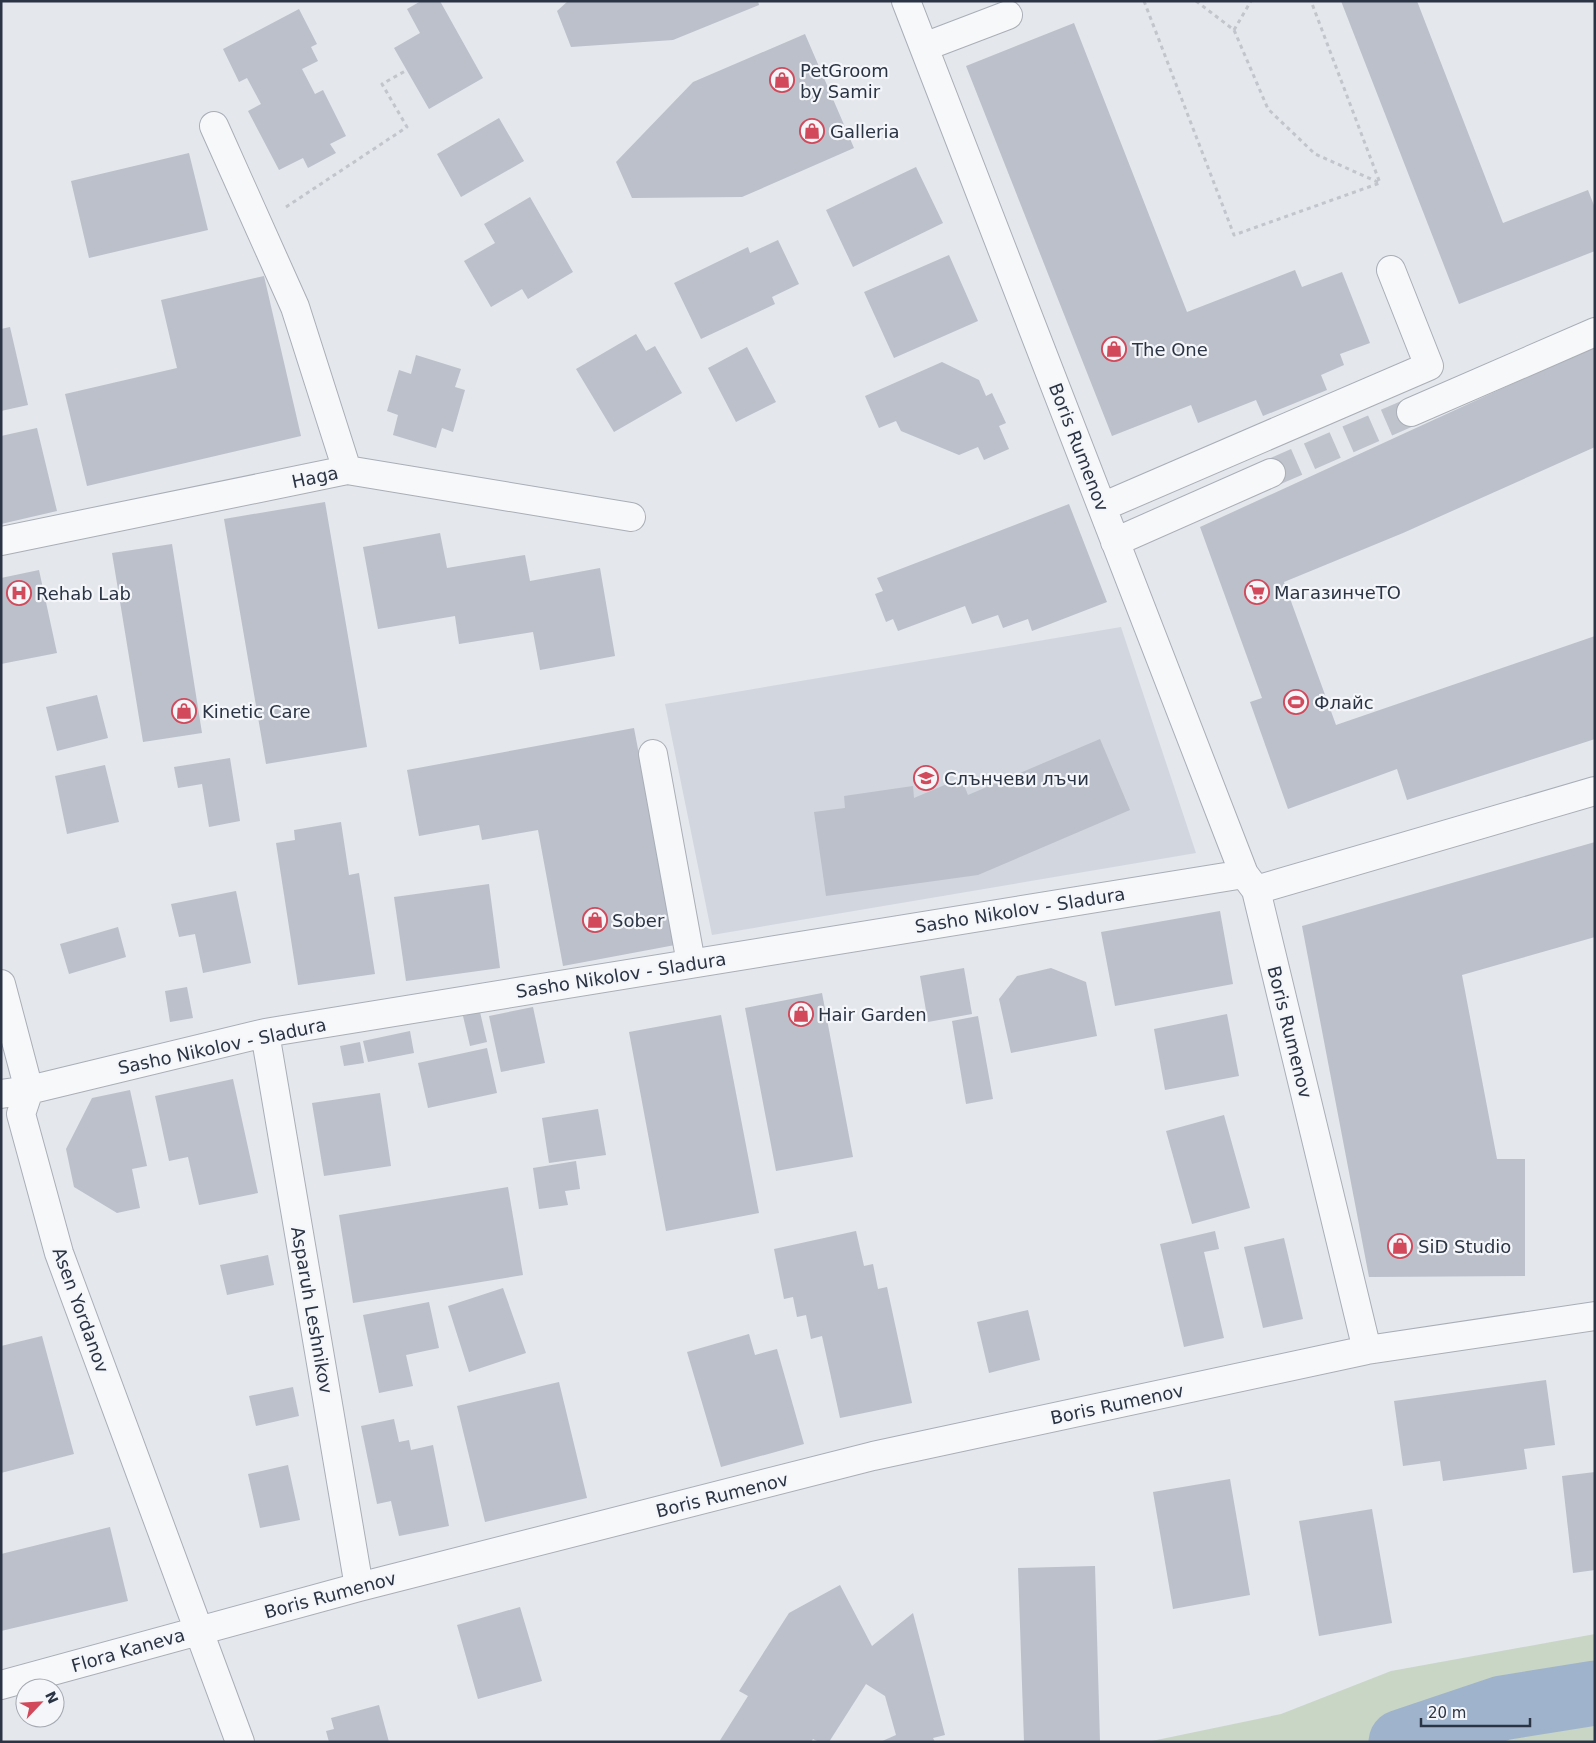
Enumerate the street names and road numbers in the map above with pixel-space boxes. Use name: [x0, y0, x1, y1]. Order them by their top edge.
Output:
street label: Boris Rumenov: [1045, 380, 1113, 514]
street label: Haga: [290, 462, 340, 492]
street label: Sasho Nikolov - Sladura: [913, 883, 1127, 937]
street label: Sasho Nikolov - Sladura: [514, 948, 728, 1002]
street label: Boris Rumenov: [1263, 964, 1317, 1101]
street label: Sasho Nikolov - Sladura: [116, 1014, 328, 1078]
street label: Asparuh Leshnikov: [287, 1225, 337, 1396]
street label: Asen Yordanov: [49, 1244, 114, 1376]
street label: Boris Rumenov: [1048, 1380, 1186, 1428]
street label: Boris Rumenov: [654, 1468, 791, 1522]
street label: Boris Rumenov: [262, 1567, 399, 1623]
street label: Flora Kaneva: [69, 1624, 187, 1676]

